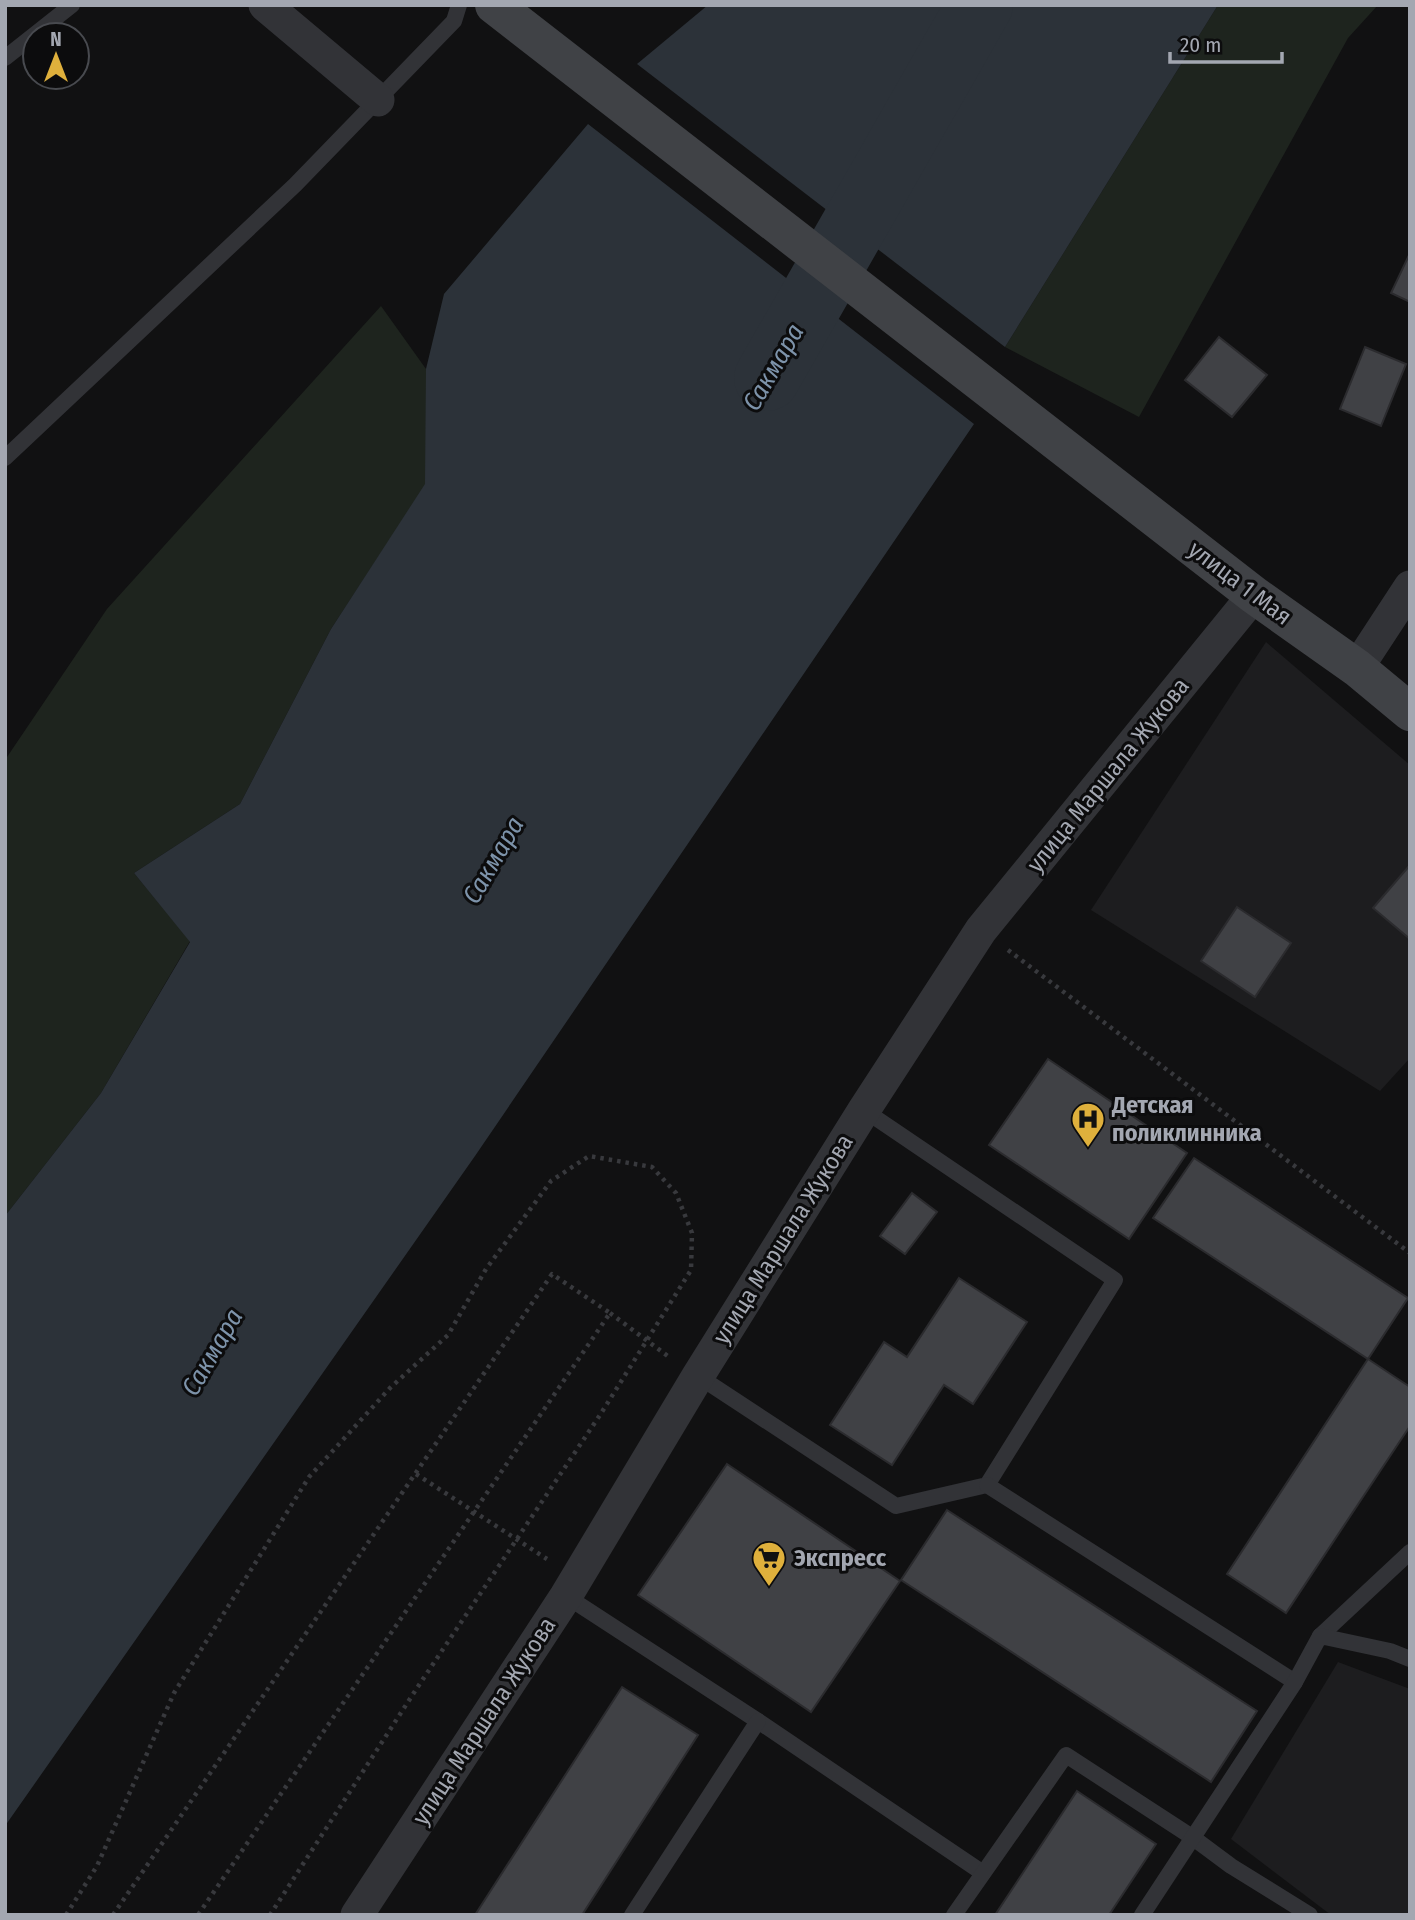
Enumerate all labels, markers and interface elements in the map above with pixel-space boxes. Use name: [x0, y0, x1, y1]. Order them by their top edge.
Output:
north arrow: [21, 21, 91, 91]
scale bar: [1170, 21, 1282, 65]
text: N: [50, 28, 62, 51]
text: 20 m: [1180, 32, 1221, 58]
water label: Сакмара: [736, 318, 811, 416]
street label: улица 1 Мая: [1183, 535, 1297, 631]
street label: улица Маршала Жукова: [1021, 672, 1195, 878]
water label: Сакмара: [456, 811, 531, 909]
place label: Детская поликлинника: [1111, 1091, 1262, 1147]
hospital icon: Детская поликлинника: [1069, 1100, 1107, 1149]
street label: улица Маршала Жукова: [707, 1129, 859, 1349]
water label: Сакмара: [175, 1303, 250, 1401]
supermarket icon: Экспресс: [750, 1539, 788, 1588]
place label: Экспресс: [794, 1544, 887, 1572]
street label: улица Маршала Жукова: [406, 1612, 562, 1830]

